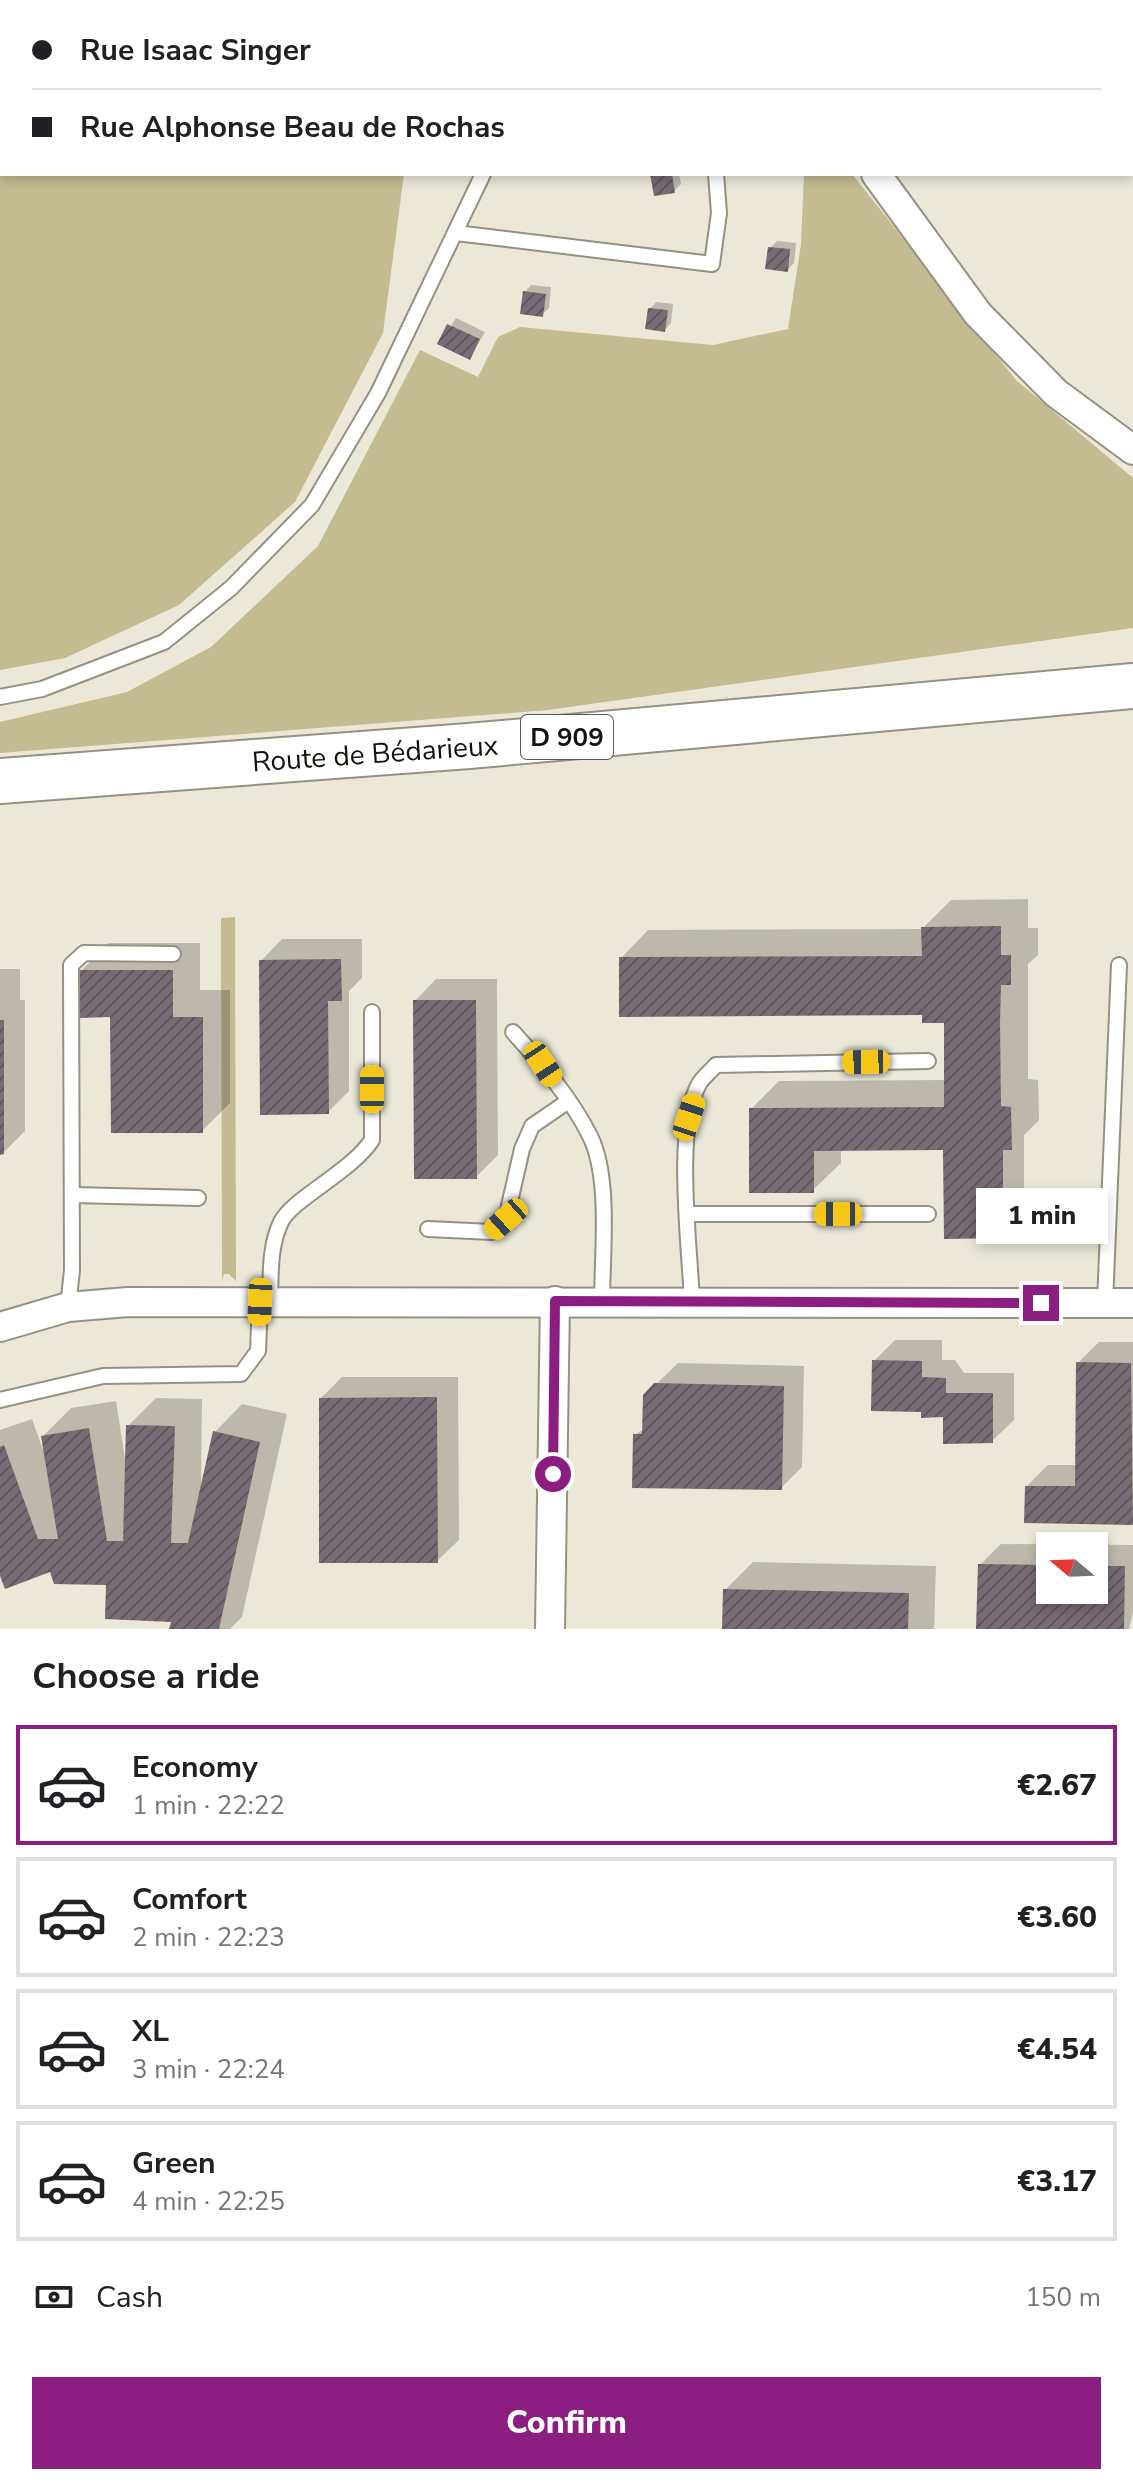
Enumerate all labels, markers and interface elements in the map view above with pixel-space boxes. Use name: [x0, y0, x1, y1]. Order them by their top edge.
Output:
text: Rue Isaac Singer: [80, 30, 311, 71]
text: Rue Alphonse Beau de Rochas: [80, 107, 505, 148]
road number: D 909: [521, 715, 613, 759]
street label: Route de Bédarieux: [251, 726, 500, 782]
car: [520, 1037, 566, 1091]
car: [842, 1050, 890, 1074]
car: [360, 1065, 384, 1113]
car: [670, 1090, 708, 1144]
callout: 1 min: [975, 1187, 1107, 1243]
car: [480, 1194, 532, 1244]
text: 1 min: [1008, 1198, 1076, 1233]
car: [814, 1202, 862, 1226]
car: [247, 1278, 273, 1326]
route end: [1023, 1285, 1059, 1321]
route start: [535, 1456, 571, 1492]
north arrow: [1036, 1532, 1108, 1604]
map controls: [1036, 1532, 1108, 1604]
text: Choose a ride: [32, 1652, 260, 1701]
text: Economy: [132, 1747, 258, 1788]
icon: car: [36, 1749, 108, 1821]
text: €2.67: [1017, 1765, 1097, 1806]
text: 1 min · 22:22: [132, 1788, 285, 1823]
text: Comfort: [132, 1879, 247, 1920]
icon: car: [36, 1881, 108, 1953]
text: €3.60: [1017, 1897, 1097, 1938]
text: 2 min · 22:23: [132, 1920, 285, 1955]
text: XL: [132, 2011, 169, 2052]
icon: car: [36, 2013, 108, 2085]
text: €4.54: [1017, 2029, 1097, 2070]
text: 3 min · 22:24: [132, 2052, 285, 2087]
text: Green: [132, 2143, 216, 2184]
icon: car: [36, 2145, 108, 2217]
text: €3.17: [1017, 2161, 1097, 2202]
text: 4 min · 22:25: [132, 2184, 285, 2219]
icon: cash: [32, 2275, 76, 2319]
text: Cash: [96, 2277, 163, 2318]
text: 150 m: [1025, 2280, 1101, 2315]
button: Confirm: [32, 2377, 1101, 2469]

